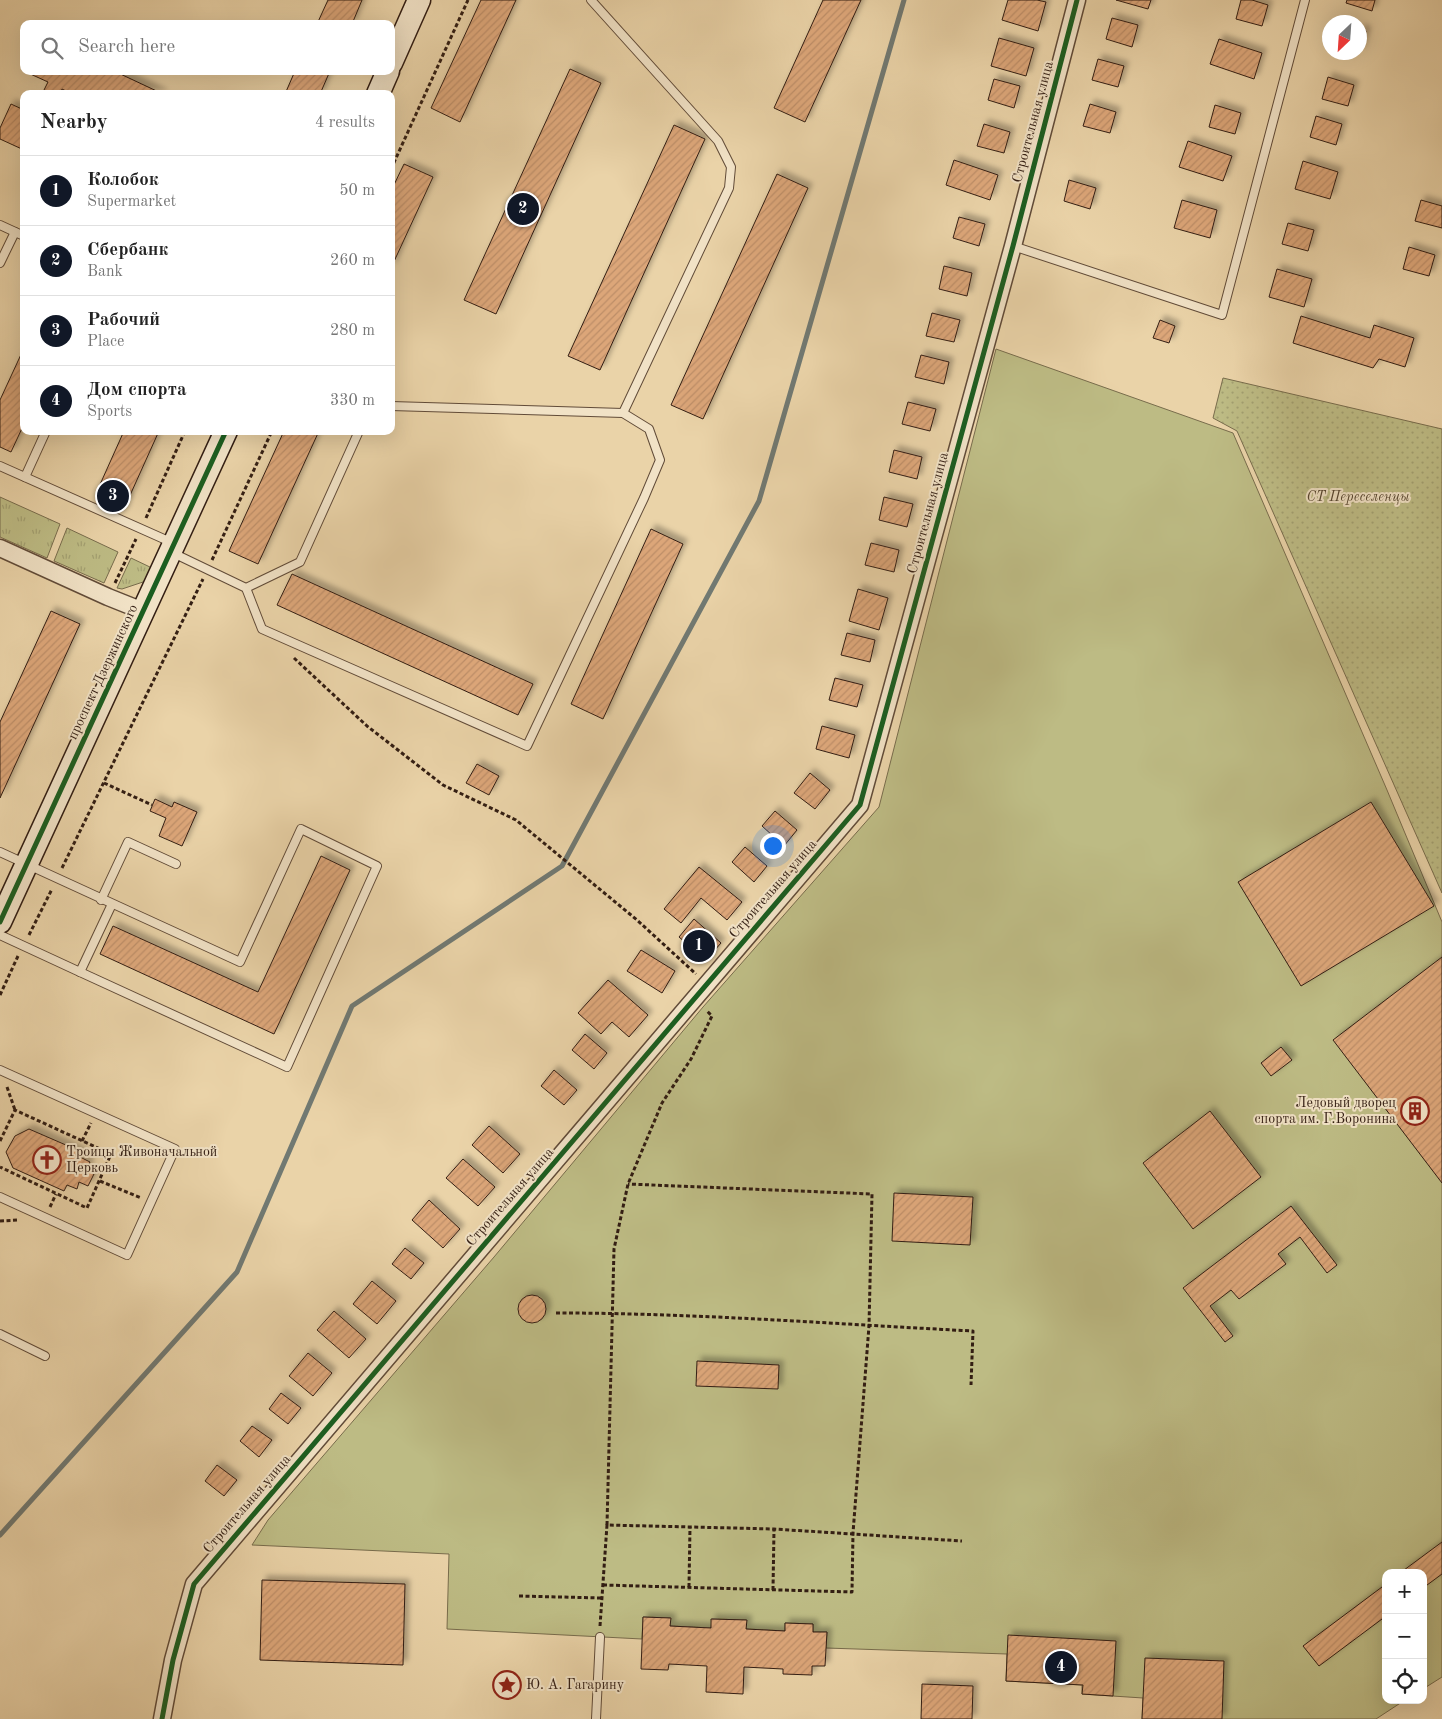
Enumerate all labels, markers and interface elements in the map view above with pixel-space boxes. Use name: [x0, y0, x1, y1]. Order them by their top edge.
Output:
north arrow: [1322, 15, 1367, 60]
search box: [20, 20, 395, 75]
icon: search: [38, 34, 66, 62]
text: Search here: [78, 38, 175, 57]
street label: Строительная улица: [1010, 60, 1056, 184]
text: Nearby: [40, 112, 108, 133]
text: 4 results: [315, 115, 375, 131]
text: Колобок: [87, 171, 159, 190]
text: 1: [51, 183, 61, 199]
text: 50 m: [339, 183, 375, 199]
pin: 2: [507, 190, 539, 228]
text: Supermarket: [87, 194, 176, 210]
text: Сбербанк: [87, 241, 169, 260]
text: 2: [51, 253, 61, 269]
text: 260 m: [330, 253, 375, 269]
text: Bank: [87, 264, 123, 280]
text: Рабочий: [87, 311, 160, 330]
text: 3: [51, 323, 61, 339]
text: 280 m: [330, 323, 375, 339]
text: Place: [87, 334, 124, 350]
text: Дом спорта: [87, 381, 187, 400]
text: 4: [51, 393, 61, 409]
text: 330 m: [330, 393, 375, 409]
text: Sports: [87, 404, 132, 420]
street label: Строительная улица: [905, 451, 951, 575]
pin: 3: [97, 477, 129, 515]
park label: СТ Переселенцы: [1306, 490, 1410, 505]
street label: проспект Дзержинского: [66, 602, 141, 742]
your location: [760, 833, 786, 859]
street label: Строительная улица: [727, 837, 819, 941]
pin: 1: [683, 927, 715, 965]
place label: Ледовый дворец спорта им. Г.Воронина: [1254, 1096, 1396, 1126]
building icon: Ледовый дворец спорта им. Г.Воронина: [1400, 1096, 1430, 1126]
church icon: Троицы Живоначальной Церковь: [32, 1145, 62, 1175]
place label: Троицы Живоначальной Церковь: [66, 1145, 217, 1175]
street label: Строительная улица: [464, 1145, 556, 1249]
street label: Строительная улица: [201, 1452, 293, 1556]
map controls: [1382, 1569, 1427, 1704]
button: +: [1382, 1569, 1427, 1614]
button: −: [1382, 1614, 1427, 1659]
pin: 4: [1045, 1648, 1077, 1686]
button: locate: [1382, 1659, 1427, 1704]
place icon: Ю. А. Гагарину: [492, 1670, 522, 1700]
place label: Ю. А. Гагарину: [526, 1678, 625, 1692]

